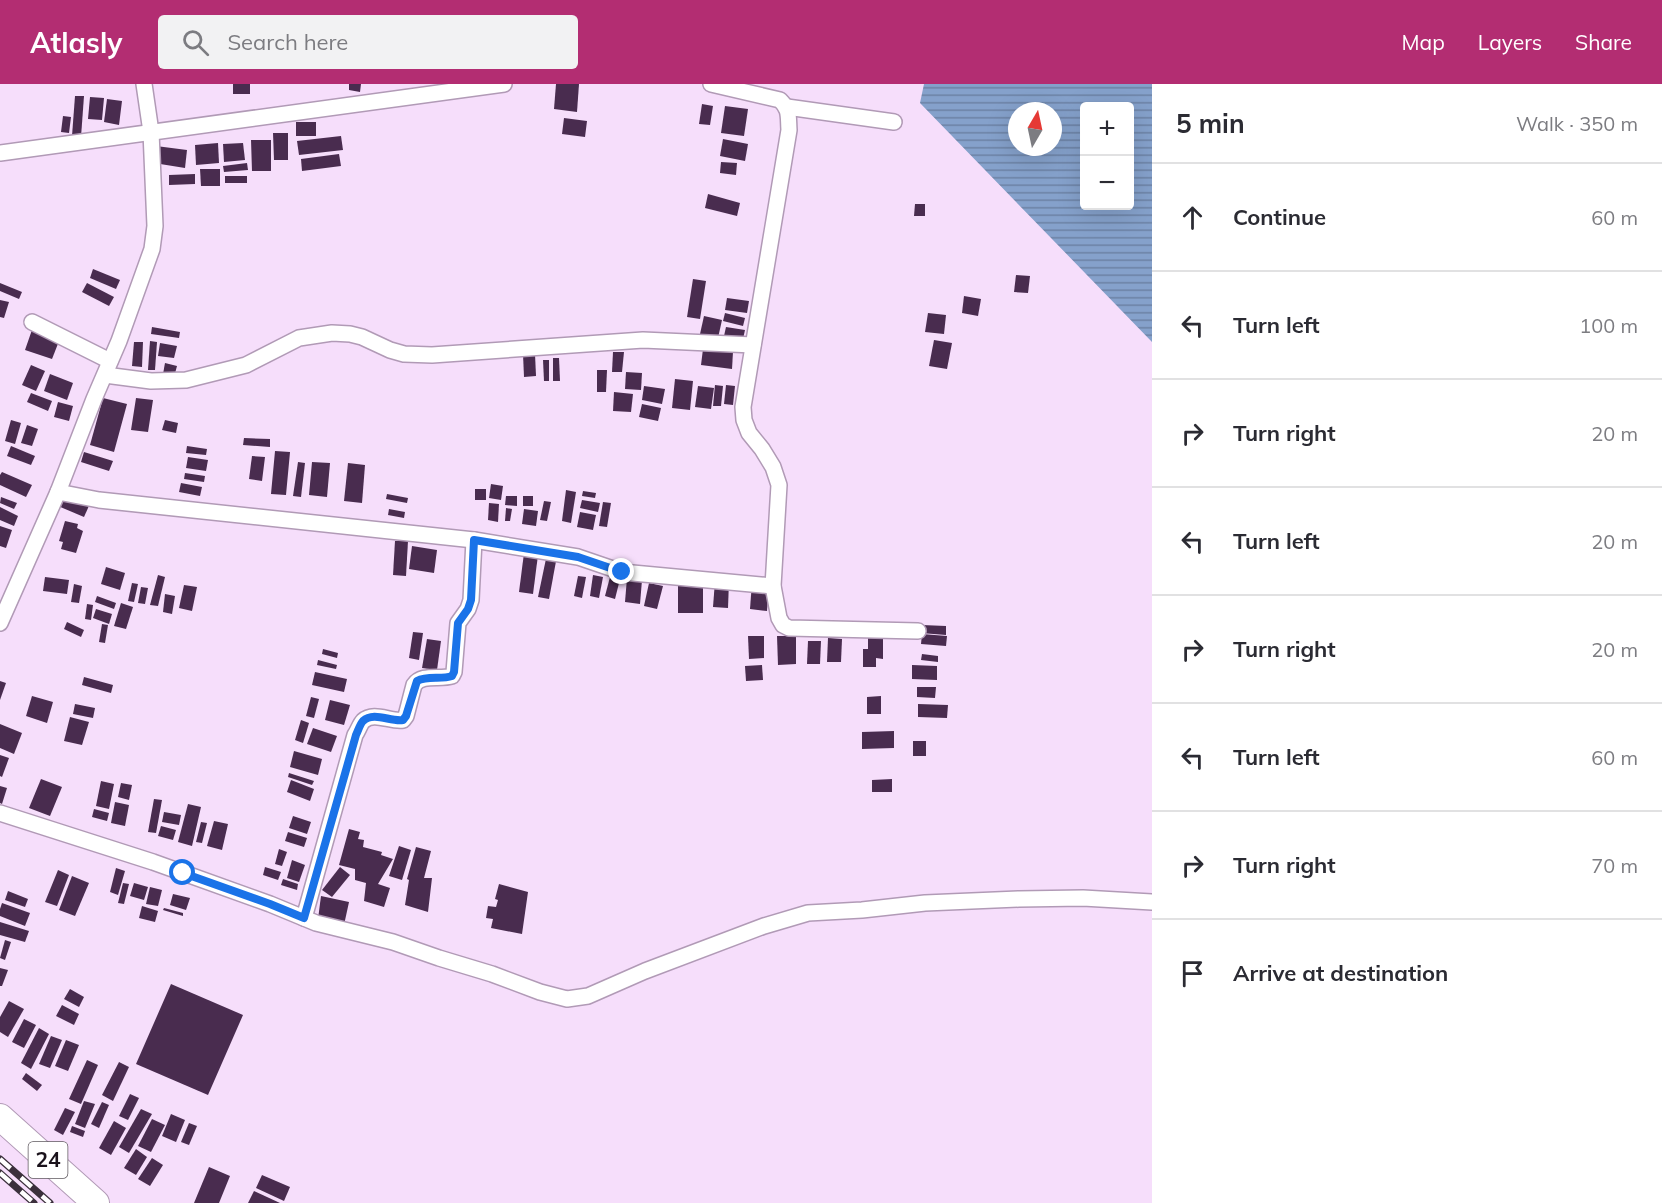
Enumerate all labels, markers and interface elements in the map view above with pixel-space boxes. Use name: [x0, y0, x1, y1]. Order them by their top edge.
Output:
search box: [158, 15, 578, 69]
text: Atlasly: [30, 25, 122, 60]
icon: search: [179, 26, 212, 59]
text: Search here: [227, 28, 348, 56]
text: Map: [1402, 29, 1445, 55]
text: Layers: [1478, 29, 1542, 55]
text: Share: [1575, 29, 1632, 55]
north arrow: [1008, 102, 1062, 156]
map controls: [1080, 102, 1134, 210]
button: +: [1080, 102, 1134, 156]
text: 5 min: [1176, 107, 1245, 140]
text: Walk · 350 m: [1516, 111, 1638, 136]
button: −: [1080, 156, 1134, 210]
icon: ahead: [1176, 201, 1209, 234]
text: Continue: [1233, 203, 1326, 231]
text: 60 m: [1591, 205, 1638, 230]
icon: left: [1176, 309, 1209, 342]
text: Turn left: [1233, 311, 1320, 339]
text: 100 m: [1579, 313, 1638, 338]
icon: right: [1176, 417, 1209, 450]
text: Turn right: [1233, 419, 1336, 447]
text: 20 m: [1591, 421, 1638, 446]
icon: left: [1176, 525, 1209, 558]
text: Turn left: [1233, 527, 1320, 555]
text: 20 m: [1591, 529, 1638, 554]
route end: [608, 558, 634, 584]
icon: right: [1176, 633, 1209, 666]
text: Turn right: [1233, 635, 1336, 663]
text: 20 m: [1591, 637, 1638, 662]
icon: left: [1176, 741, 1209, 774]
text: Turn left: [1233, 743, 1320, 771]
text: 60 m: [1591, 745, 1638, 770]
icon: right: [1176, 849, 1209, 882]
text: Turn right: [1233, 851, 1336, 879]
text: 70 m: [1591, 853, 1638, 878]
route start: [169, 859, 195, 885]
icon: arrive: [1176, 957, 1209, 990]
text: Arrive at destination: [1233, 959, 1448, 987]
road number: 24: [28, 1142, 68, 1178]

